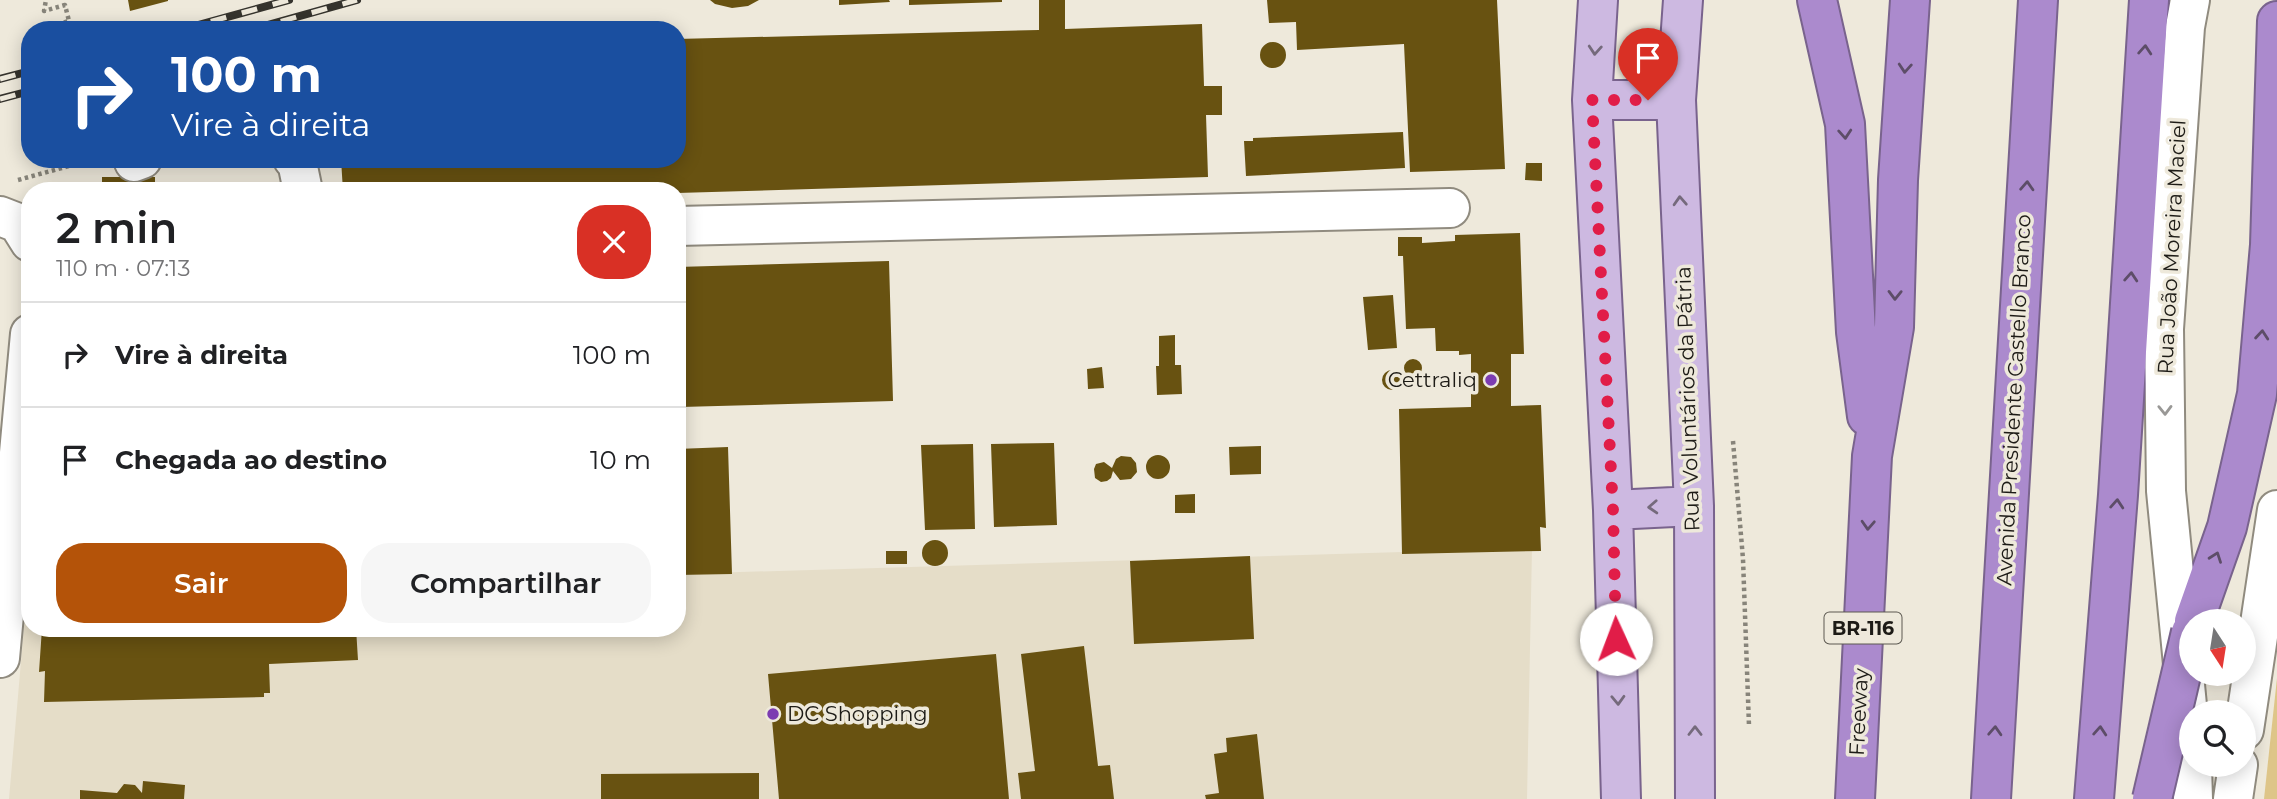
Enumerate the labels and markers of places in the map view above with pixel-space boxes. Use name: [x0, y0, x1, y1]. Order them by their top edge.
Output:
pin: [1618, 28, 1678, 100]
place label: Cettraliq: [1388, 367, 1477, 392]
marker: Cettraliq: [1483, 372, 1499, 388]
place label: DC Shopping: [787, 701, 928, 726]
marker: DC Shopping: [765, 706, 781, 722]

